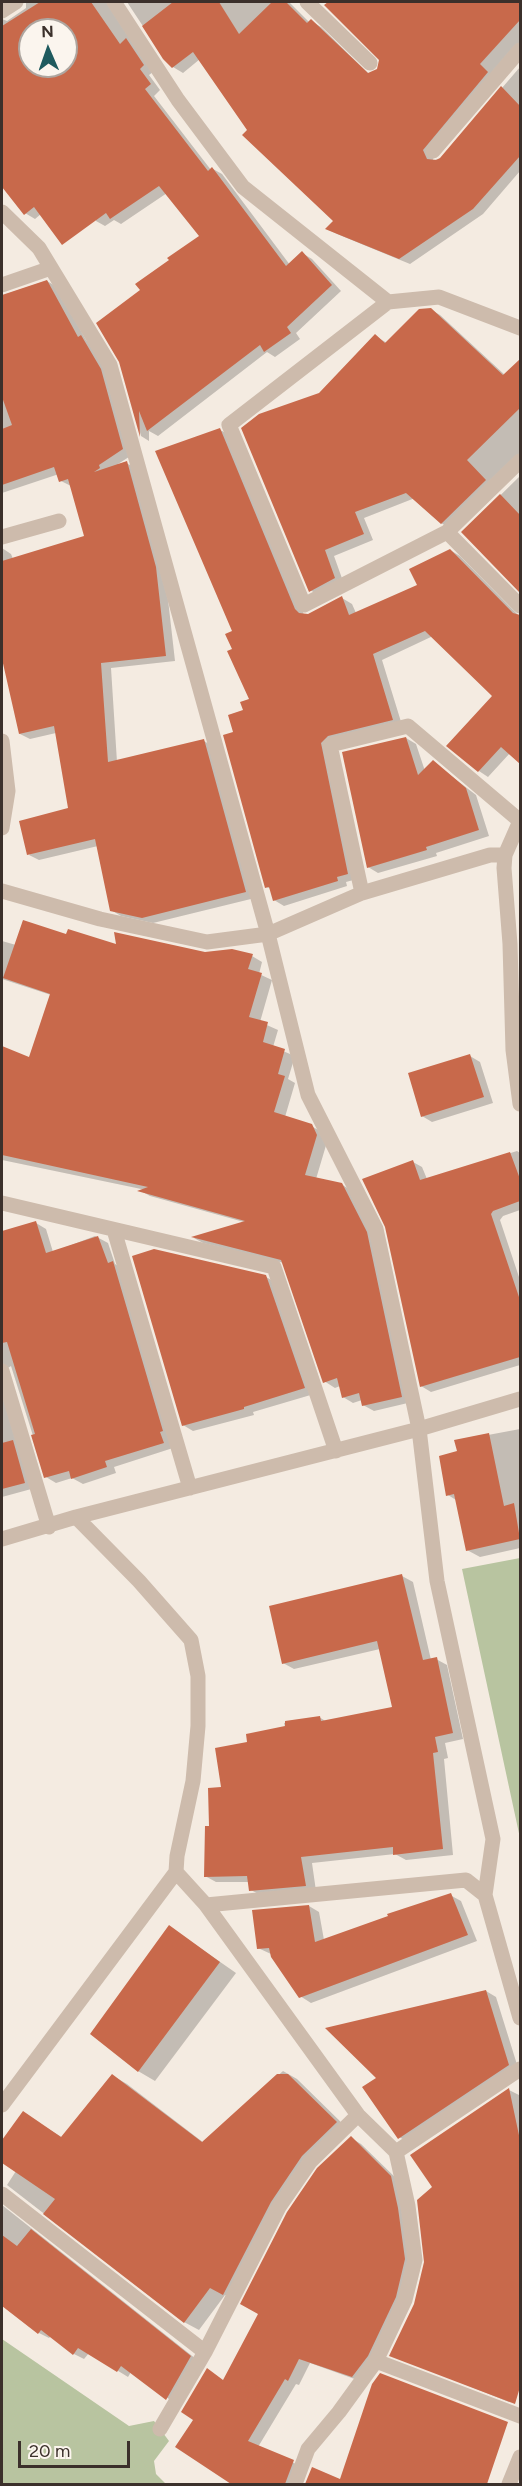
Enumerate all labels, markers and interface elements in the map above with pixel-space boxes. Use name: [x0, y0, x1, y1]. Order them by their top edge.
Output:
north arrow: [18, 18, 78, 78]
text: N: [41, 22, 54, 41]
scale bar: [21, 2429, 134, 2467]
text: 20 m: [29, 2440, 70, 2462]

